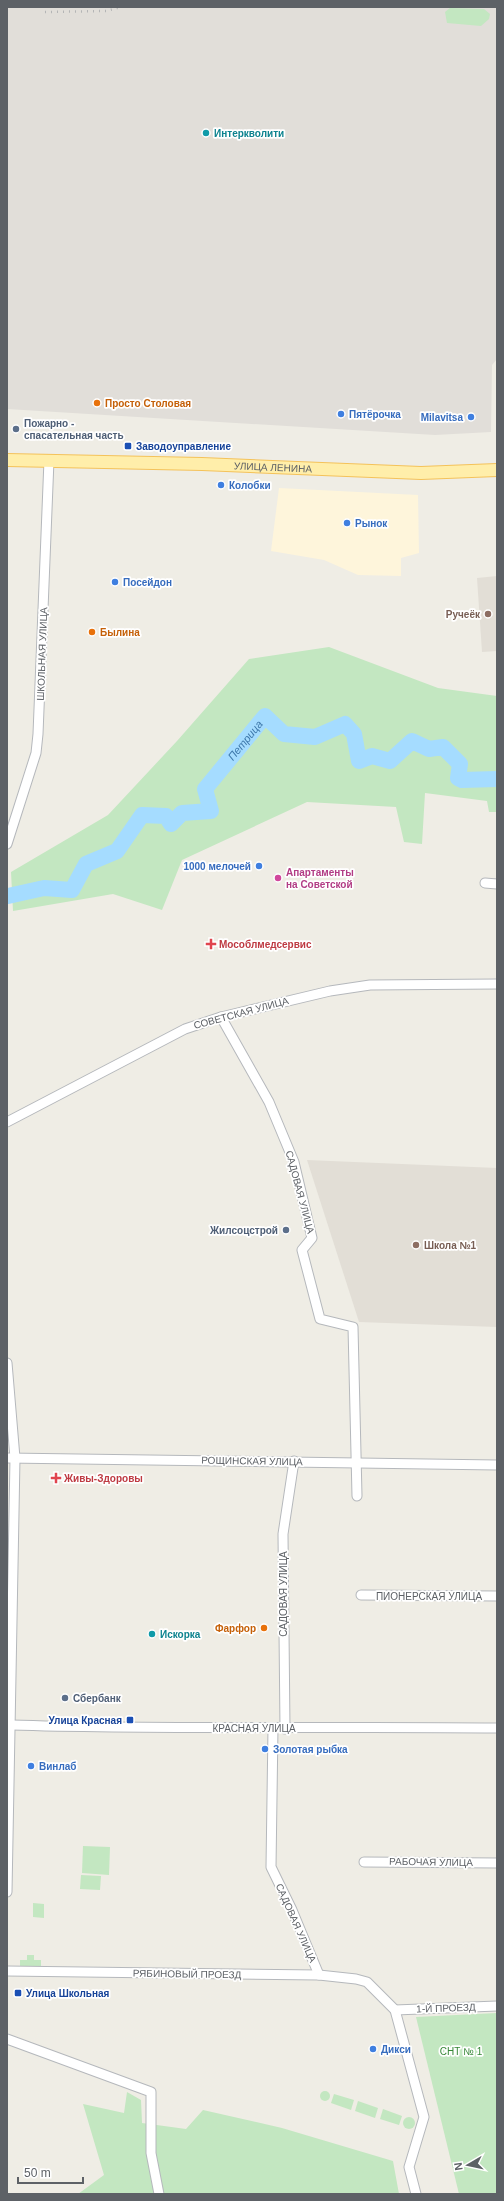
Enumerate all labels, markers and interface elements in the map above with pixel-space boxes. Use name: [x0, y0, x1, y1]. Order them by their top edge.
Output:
marker: Интеркволити: [201, 128, 211, 138]
place label: Интеркволити: [214, 128, 284, 139]
marker: Просто Столовая: [92, 398, 102, 408]
place label: Просто Столовая: [105, 398, 191, 409]
marker: Пятёрочка: [336, 409, 346, 419]
place label: Пятёрочка: [349, 409, 401, 420]
place label: Milavitsa: [421, 412, 463, 423]
marker: Milavitsa: [466, 412, 476, 422]
place label: Пожарно - спасательная часть: [24, 418, 124, 441]
marker: Пожарно - спасательная часть: [11, 424, 21, 434]
marker: Заводоуправление: [123, 441, 133, 451]
place label: Заводоуправление: [136, 441, 231, 452]
street label: УЛИЦА ЛЕНИНА: [234, 460, 313, 474]
marker: Колобки: [216, 480, 226, 490]
place label: Колобки: [229, 480, 271, 491]
marker: Рынок: [342, 518, 352, 528]
place label: Рынок: [355, 518, 388, 529]
marker: Посейдон: [110, 577, 120, 587]
place label: Посейдон: [123, 577, 172, 588]
street label: ШКОЛЬНАЯ УЛИЦА: [35, 607, 49, 701]
place label: Ручеёк: [446, 609, 481, 620]
marker: Ручеёк: [483, 609, 493, 619]
marker: Былина: [87, 627, 97, 637]
place label: Былина: [100, 627, 140, 638]
water label: Петрица: [225, 718, 265, 762]
place label: 1000 мелочей: [183, 861, 251, 872]
marker: 1000 мелочей: [254, 861, 264, 871]
place label: Апартаменты на Советской: [286, 867, 354, 890]
marker: Апартаменты на Советской: [273, 873, 283, 883]
marker: Мособлмедсервис: [206, 939, 216, 949]
place label: Мособлмедсервис: [219, 939, 312, 950]
street label: СОВЕТСКАЯ УЛИЦА: [192, 995, 290, 1031]
street label: САДОВАЯ УЛИЦА: [284, 1149, 316, 1235]
place label: Жилсоцстрой: [209, 1225, 278, 1236]
marker: Жилсоцстрой: [281, 1225, 291, 1235]
marker: Школа №1: [411, 1240, 421, 1250]
place label: Школа №1: [424, 1240, 477, 1251]
street label: РОЩИНСКАЯ УЛИЦА: [201, 1455, 303, 1467]
marker: Живы-Здоровы: [51, 1473, 61, 1483]
place label: Живы-Здоровы: [63, 1473, 143, 1484]
street label: САДОВАЯ УЛИЦА: [278, 1551, 289, 1637]
street label: ПИОНЕРСКАЯ УЛИЦА: [376, 1591, 482, 1602]
place label: Фарфор: [215, 1623, 256, 1634]
marker: Фарфор: [259, 1623, 269, 1633]
marker: Искорка: [147, 1629, 157, 1639]
place label: Искорка: [160, 1629, 201, 1640]
marker: Сбербанк: [60, 1693, 70, 1703]
place label: Сбербанк: [73, 1693, 122, 1704]
place label: Улица Красная: [49, 1715, 122, 1726]
marker: Улица Красная: [125, 1715, 135, 1725]
street label: КРАСНАЯ УЛИЦА: [212, 1723, 296, 1734]
marker: Золотая рыбка: [260, 1744, 270, 1754]
place label: Золотая рыбка: [273, 1744, 348, 1755]
marker: Винлаб: [26, 1761, 36, 1771]
place label: Винлаб: [39, 1761, 77, 1772]
street label: РАБОЧАЯ УЛИЦА: [389, 1856, 473, 1868]
street label: САДОВАЯ УЛИЦА: [274, 1882, 319, 1965]
street label: РЯБИНОВЫЙ ПРОЕЗД: [133, 1967, 242, 1980]
marker: Улица Школьная: [13, 1988, 23, 1998]
place label: Улица Школьная: [26, 1988, 110, 1999]
street label: 1-Й ПРОЕЗД: [416, 2000, 476, 2015]
marker: Дикси: [368, 2044, 378, 2054]
place label: Дикси: [381, 2044, 411, 2055]
park label: СНТ № 1: [440, 2046, 483, 2057]
north arrow: [448, 2145, 488, 2185]
scale bar: [18, 2159, 83, 2185]
text: N: [452, 2162, 465, 2171]
text: 50 m: [24, 2166, 51, 2180]

